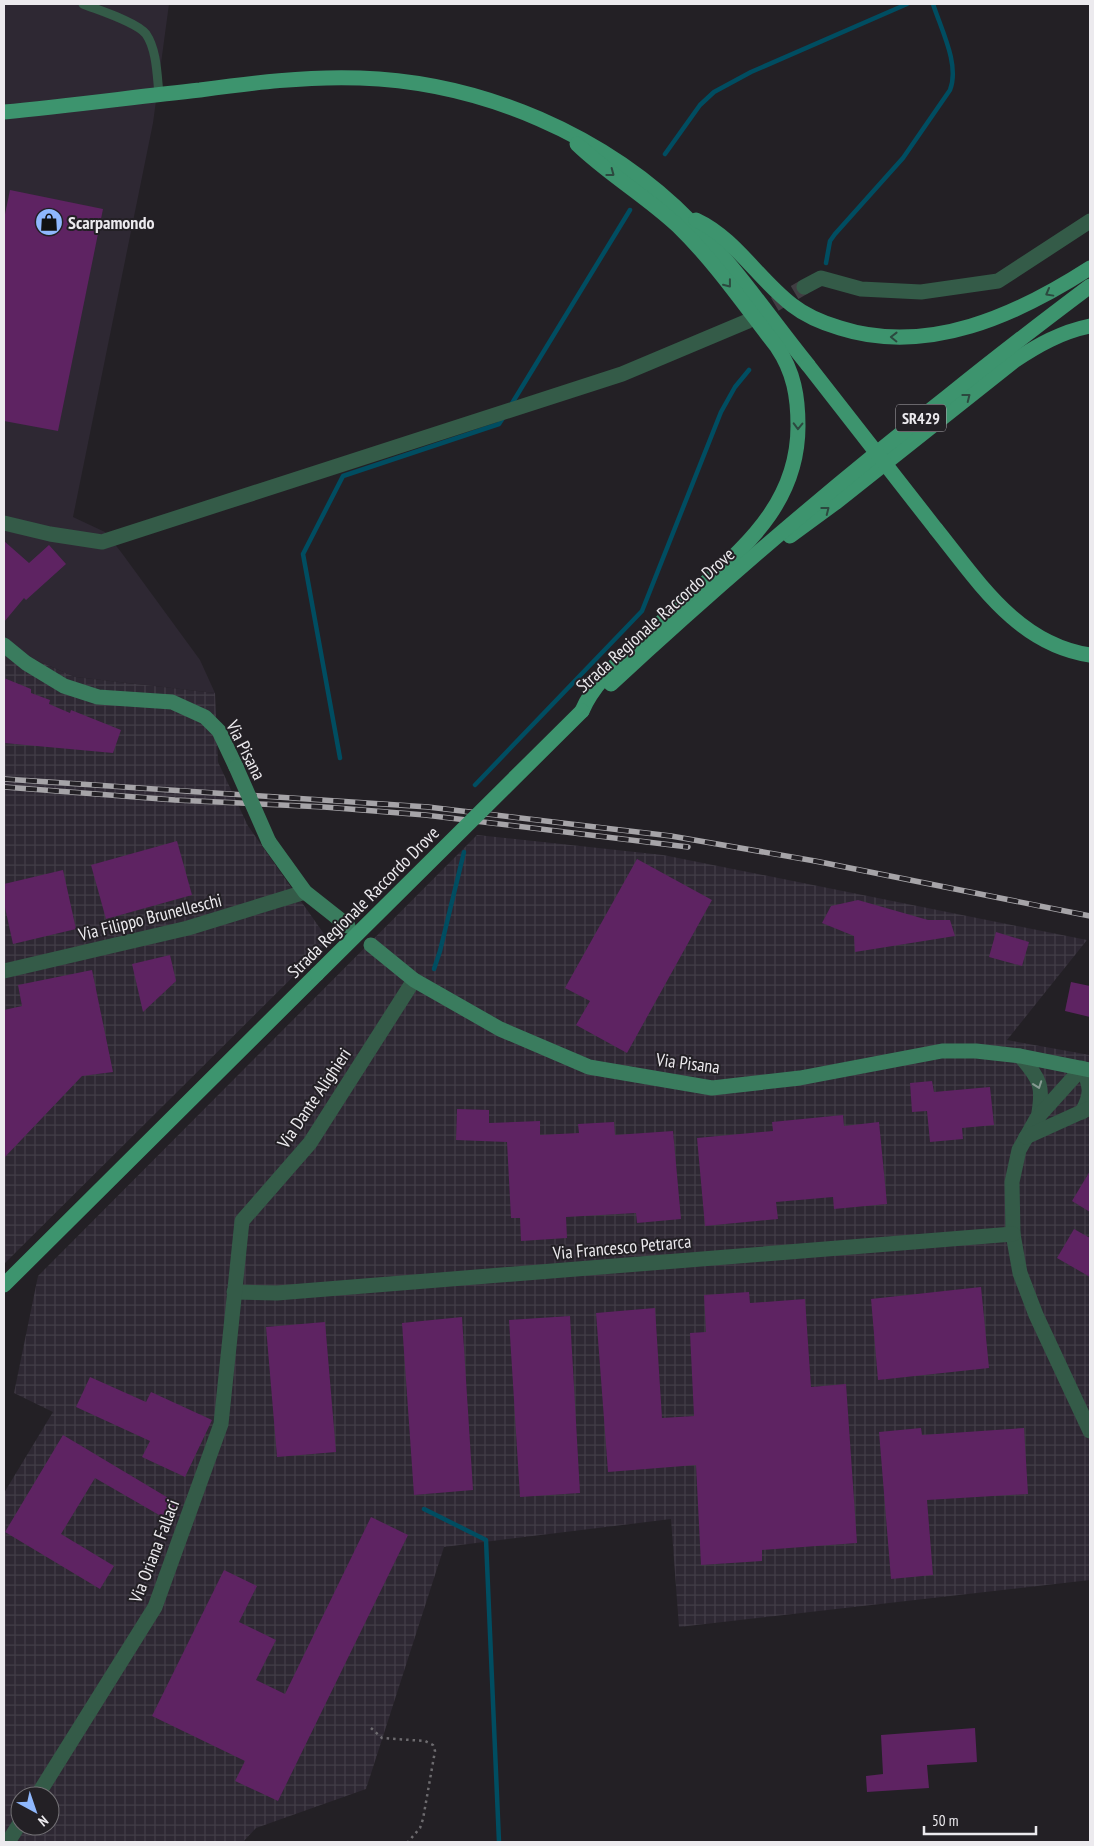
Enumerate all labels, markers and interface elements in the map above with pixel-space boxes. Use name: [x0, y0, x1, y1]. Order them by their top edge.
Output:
one-way arrow: [605, 168, 614, 176]
shop icon: Scarpamondo: [34, 207, 64, 237]
place label: Scarpamondo: [68, 211, 154, 234]
one-way arrow: [723, 278, 731, 287]
one-way arrow: [1045, 287, 1054, 297]
one-way arrow: [890, 332, 898, 343]
one-way arrow: [961, 394, 970, 403]
road number: SR429: [896, 404, 946, 432]
one-way arrow: [793, 422, 803, 430]
one-way arrow: [820, 507, 829, 515]
street label: Strada Regionale Raccordo Drove: [571, 543, 739, 697]
street label: Via Pisana: [221, 716, 271, 784]
street label: Strada Regionale Raccordo Drove: [282, 821, 444, 983]
street label: Via Filippo Brunelleschi: [75, 888, 224, 946]
street label: Via Dante Alighieri: [272, 1044, 356, 1153]
street label: Via Pisana: [654, 1048, 721, 1078]
one-way arrow: [1032, 1080, 1042, 1088]
street label: Via Francesco Petrarca: [551, 1229, 692, 1265]
street label: Via Oriana Fallaci: [123, 1496, 184, 1607]
north arrow: [10, 1786, 60, 1836]
scale bar: [924, 1804, 1036, 1836]
text: 50 m: [932, 1811, 958, 1830]
text: N: [35, 1812, 52, 1830]

